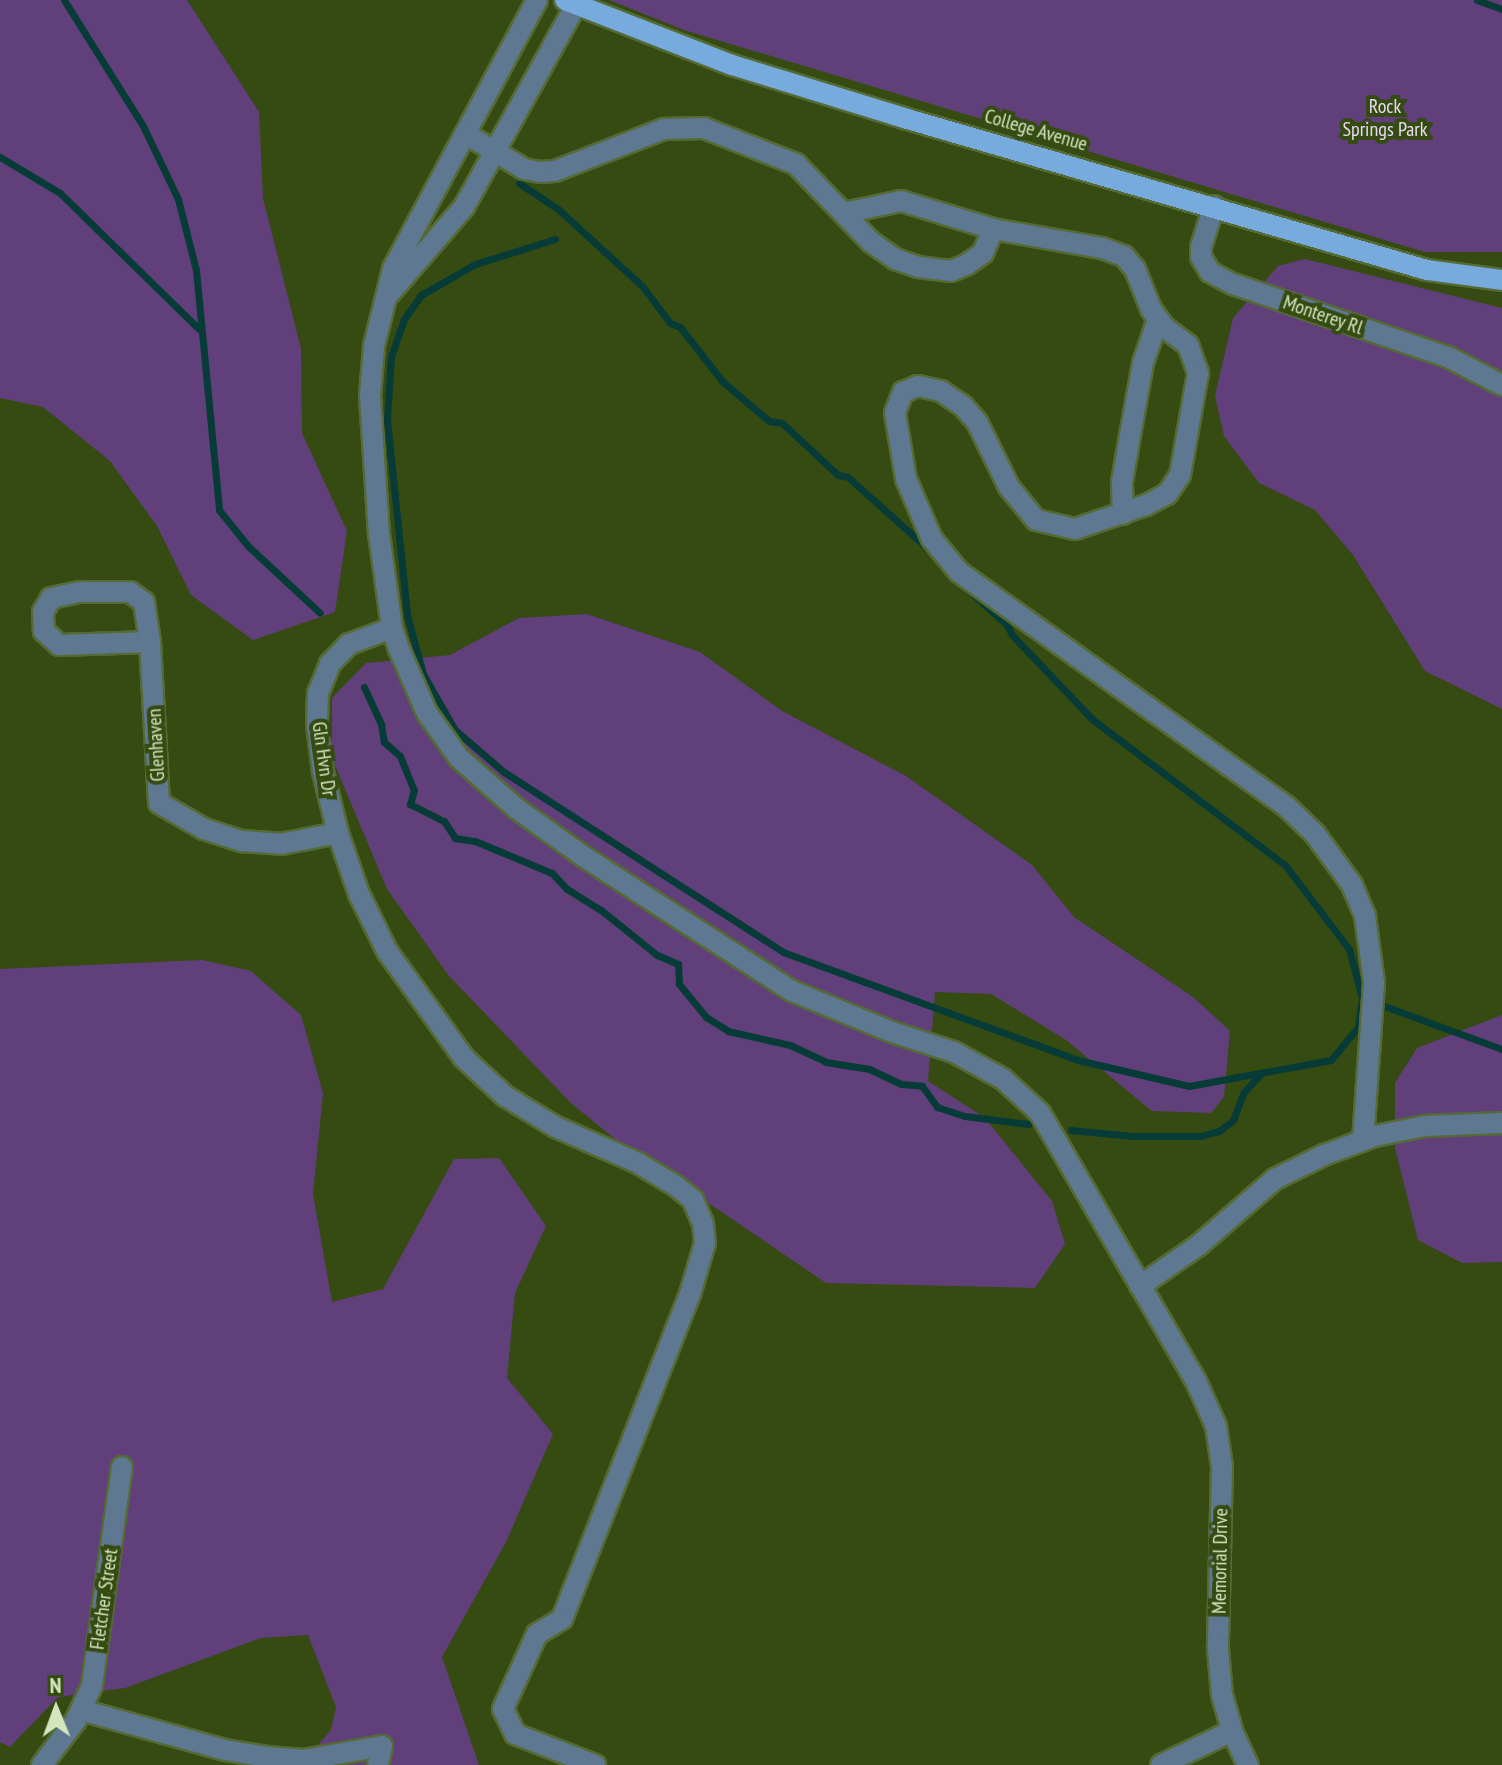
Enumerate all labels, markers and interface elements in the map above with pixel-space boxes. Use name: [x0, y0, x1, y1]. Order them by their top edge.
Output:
park label: Rock Springs Park: [1342, 94, 1428, 141]
street label: College Avenue: [982, 104, 1090, 156]
street label: Monterey Rl: [1280, 290, 1366, 340]
street label: Glenhaven: [142, 708, 170, 782]
street label: Gln Hvn Dr: [307, 720, 341, 798]
street label: Memorial Drive: [1207, 1508, 1233, 1614]
street label: Fletcher Street: [85, 1547, 123, 1651]
north arrow: [16, 1669, 96, 1749]
text: N: [49, 1671, 62, 1699]

